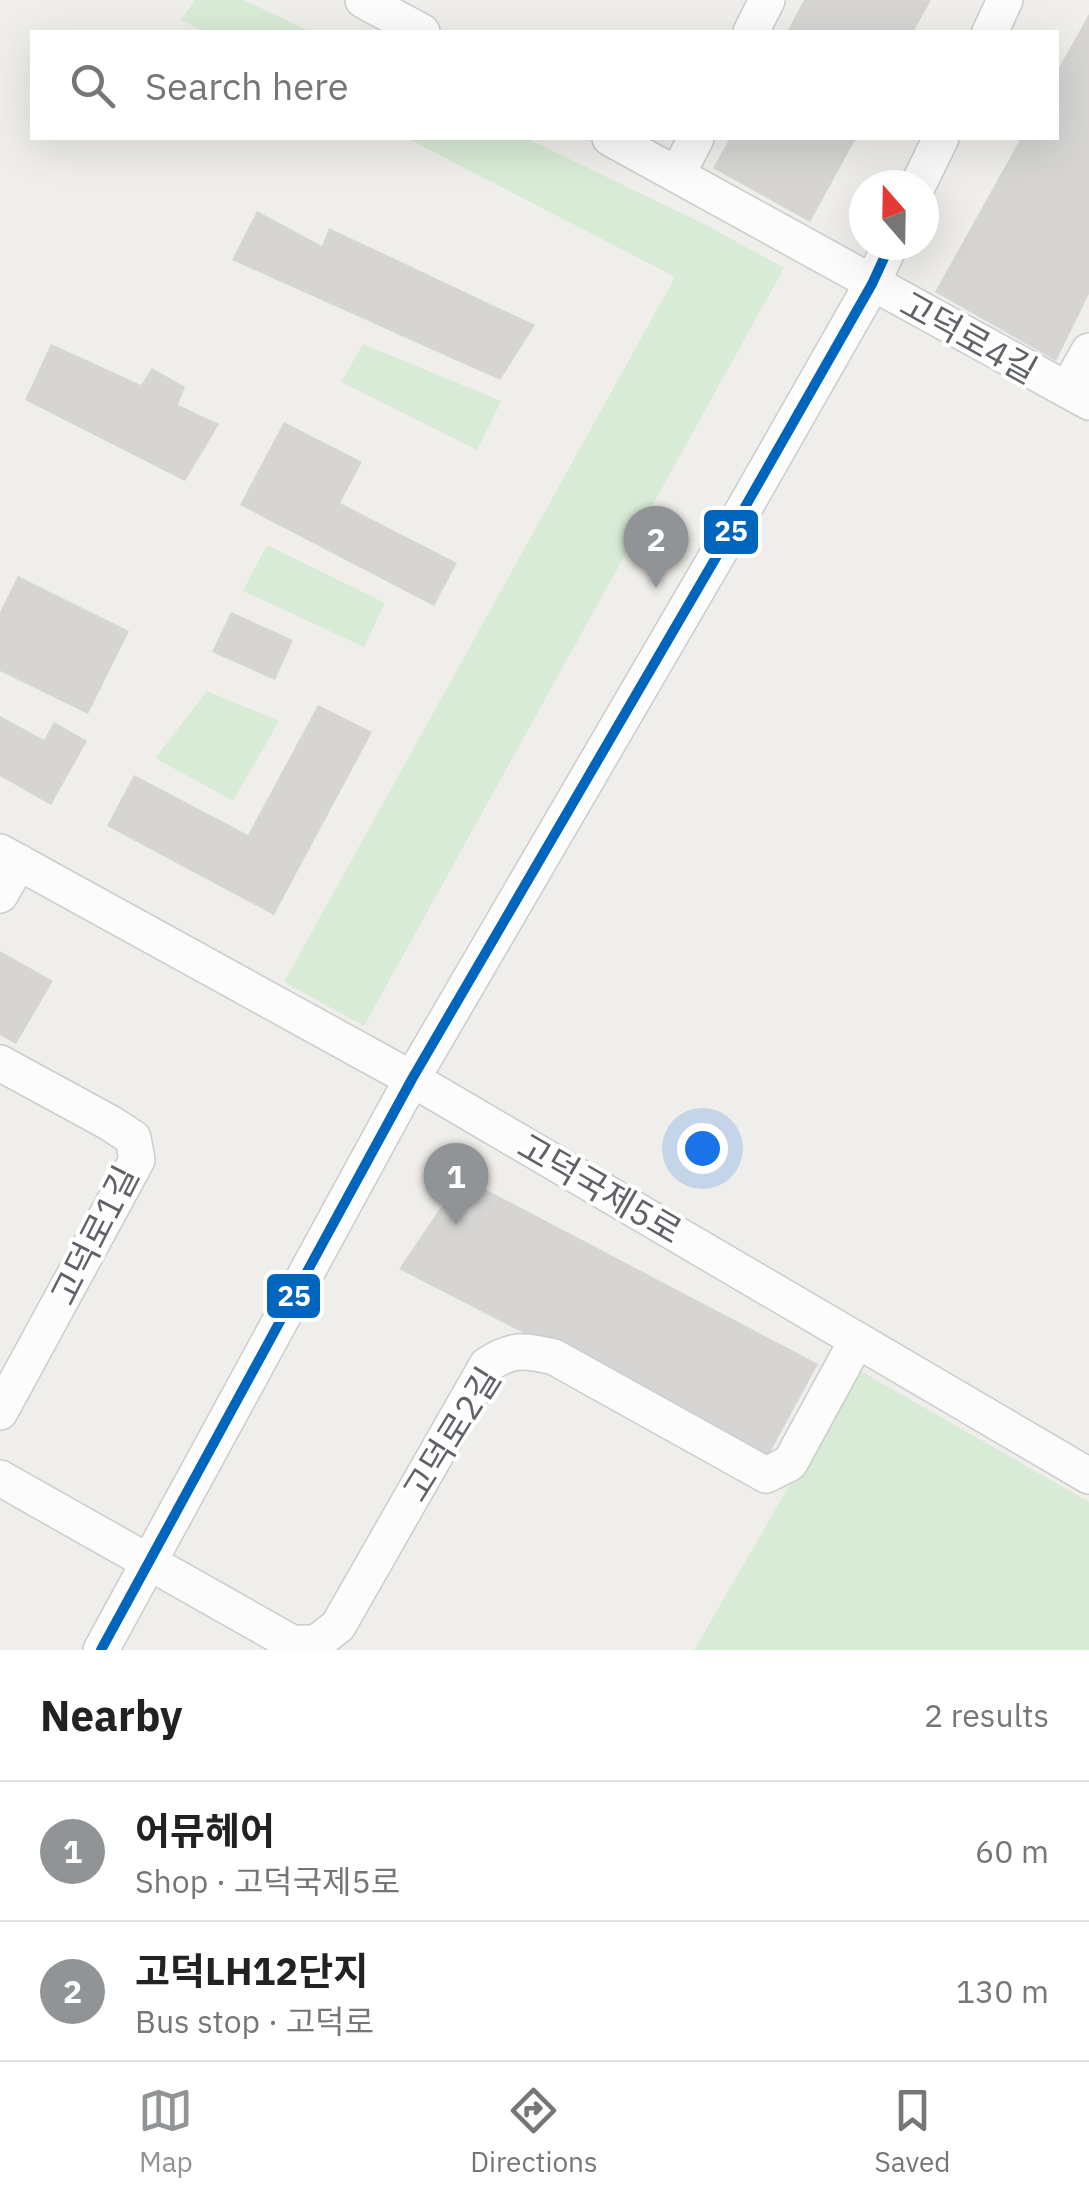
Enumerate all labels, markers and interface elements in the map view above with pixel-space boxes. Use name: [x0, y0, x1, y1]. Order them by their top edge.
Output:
search box: [30, 30, 1059, 140]
icon: search: [65, 58, 120, 113]
text: Search here: [145, 61, 349, 110]
north arrow: [849, 170, 939, 260]
street label: 고덕로4길: [892, 281, 1046, 393]
pin: 2: [624, 506, 688, 588]
line badge: 25: [702, 508, 760, 556]
text: 25: [714, 512, 748, 549]
street label: 고덕국제5로: [510, 1123, 690, 1253]
your location: [677, 1123, 728, 1174]
pin: 1: [424, 1142, 488, 1225]
street label: 고덕로1길: [40, 1158, 148, 1312]
line badge: 25: [265, 1272, 322, 1320]
text: 25: [277, 1277, 311, 1314]
street label: 고덕로2길: [392, 1358, 510, 1510]
text: Nearby: [40, 1688, 182, 1743]
text: 2 results: [924, 1694, 1049, 1736]
text: 어뮤헤어: [135, 1806, 275, 1855]
text: 1: [63, 1830, 82, 1872]
text: 60 m: [975, 1830, 1049, 1872]
text: Shop · 고덕국제5로: [135, 1860, 400, 1902]
text: 고덕LH12단지: [135, 1946, 368, 1995]
text: 2: [63, 1970, 82, 2012]
text: 130 m: [956, 1970, 1049, 2012]
text: Bus stop · 고덕로: [135, 2000, 374, 2042]
tab: Map: [138, 2083, 193, 2180]
tab: Directions: [470, 2083, 598, 2180]
tab: Saved: [874, 2083, 951, 2180]

